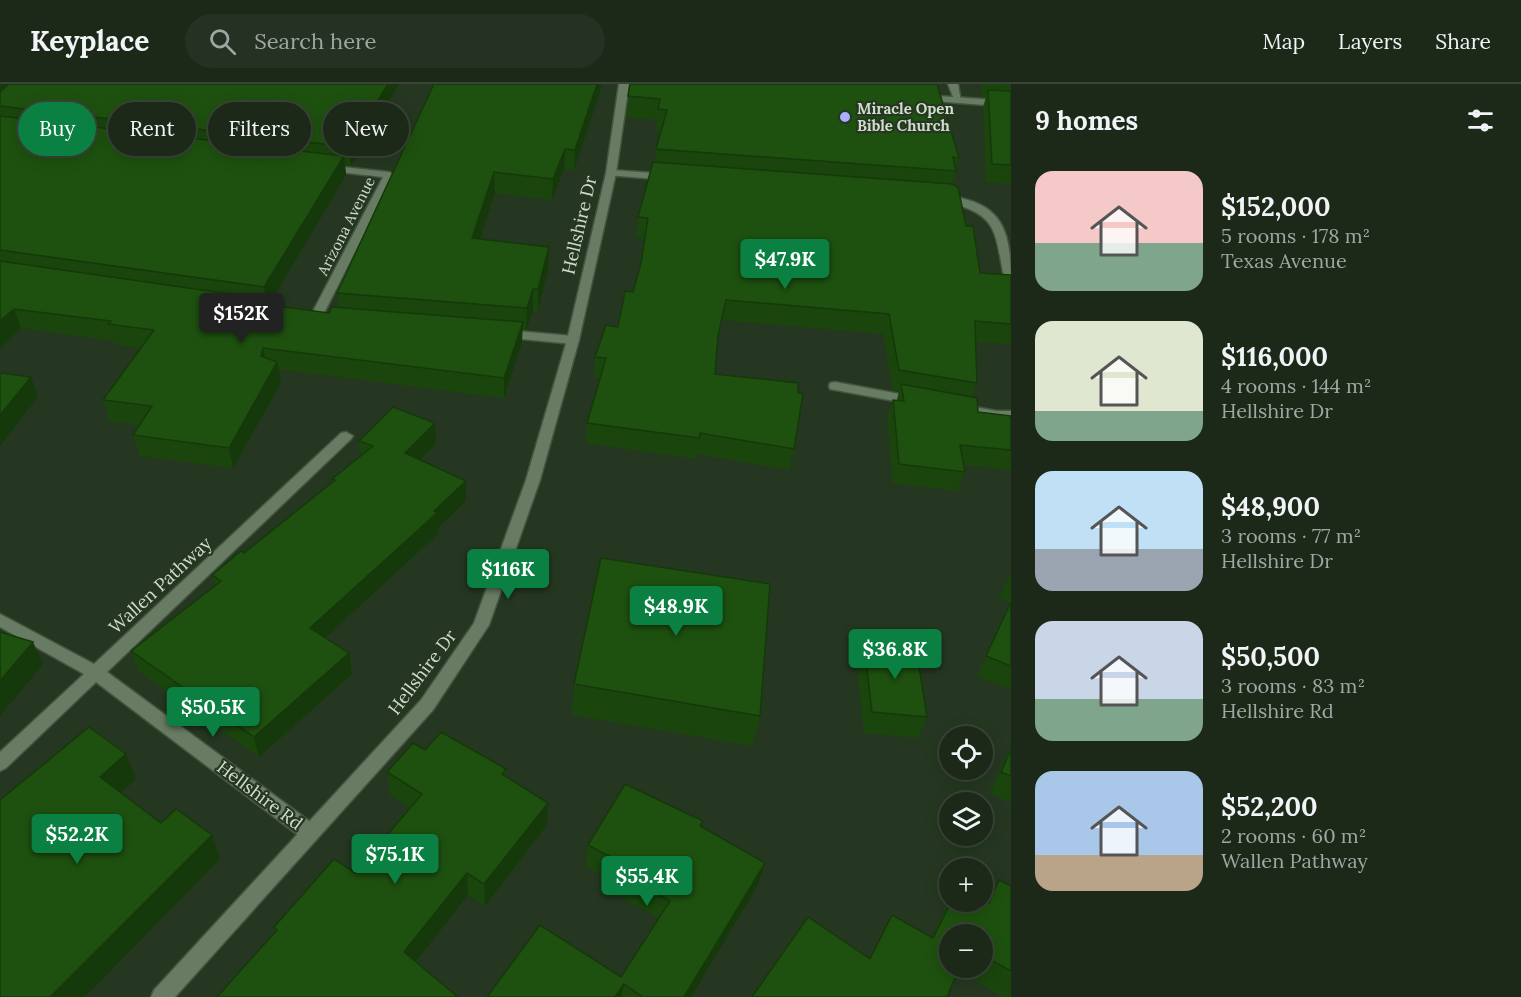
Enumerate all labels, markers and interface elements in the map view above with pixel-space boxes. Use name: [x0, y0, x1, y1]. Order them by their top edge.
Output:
search box: [185, 14, 605, 68]
text: Keyplace: [30, 23, 149, 59]
icon: search: [206, 25, 239, 58]
text: Search here: [254, 27, 376, 55]
text: Map: [1262, 28, 1305, 55]
text: Layers: [1338, 28, 1402, 55]
text: Share: [1435, 28, 1491, 55]
place label: Miracle Open Bible Church: [857, 99, 954, 135]
chip: Buy: [18, 102, 96, 156]
chip: Rent: [108, 102, 196, 156]
chip: Filters: [208, 102, 311, 156]
chip: New: [323, 102, 409, 156]
text: 9 homes: [1035, 104, 1138, 137]
icon: filters: [1464, 104, 1497, 137]
marker: Miracle Open Bible Church: [838, 110, 852, 124]
street label: Hellshire Dr: [556, 173, 602, 277]
street label: Arizona Avenue: [313, 174, 379, 279]
text: $152,000: [1221, 190, 1330, 223]
icon: home: [1083, 195, 1155, 267]
text: 5 rooms · 178 m²: [1221, 223, 1370, 248]
pin: $47.9K: [736, 239, 834, 290]
text: $47.9K: [754, 246, 816, 271]
text: Texas Avenue: [1221, 248, 1347, 273]
pin: $152K: [199, 293, 283, 344]
text: $152K: [213, 300, 269, 325]
text: $116,000: [1221, 340, 1328, 373]
icon: home: [1083, 345, 1155, 417]
text: 4 rooms · 144 m²: [1221, 373, 1371, 398]
text: Hellshire Dr: [1221, 398, 1333, 423]
text: $48,900: [1221, 490, 1320, 523]
icon: home: [1083, 495, 1155, 567]
text: 3 rooms · 77 m²: [1221, 523, 1361, 548]
street label: Wallen Pathway: [104, 531, 217, 638]
text: Hellshire Dr: [1221, 548, 1333, 573]
pin: $116K: [466, 549, 550, 600]
text: $116K: [481, 556, 535, 581]
pin: $48.9K: [627, 586, 725, 637]
text: $48.9K: [644, 593, 708, 618]
street label: Hellshire Dr: [383, 625, 462, 719]
pin: $36.8K: [846, 629, 944, 680]
text: $36.8K: [863, 636, 927, 661]
text: $50,500: [1221, 640, 1320, 673]
icon: home: [1083, 645, 1155, 717]
text: 3 rooms · 83 m²: [1221, 673, 1365, 698]
pin: $50.5K: [164, 687, 262, 738]
text: $50.5K: [181, 694, 245, 719]
text: Hellshire Rd: [1221, 698, 1334, 723]
map controls: [939, 726, 993, 978]
button: locate: [939, 726, 993, 780]
street label: Hellshire Rd: [213, 755, 308, 835]
text: $52,200: [1221, 790, 1318, 823]
button: layers: [939, 792, 993, 846]
icon: home: [1083, 795, 1155, 867]
pin: $52.2K: [28, 814, 126, 865]
text: $52.2K: [46, 821, 108, 846]
text: 2 rooms · 60 m²: [1221, 823, 1366, 848]
pin: $75.1K: [346, 834, 444, 885]
text: $75.1K: [366, 841, 424, 866]
text: Wallen Pathway: [1221, 848, 1368, 873]
pin: $55.4K: [598, 856, 696, 907]
button: +: [939, 858, 993, 912]
text: $55.4K: [615, 863, 679, 888]
button: −: [939, 924, 993, 978]

